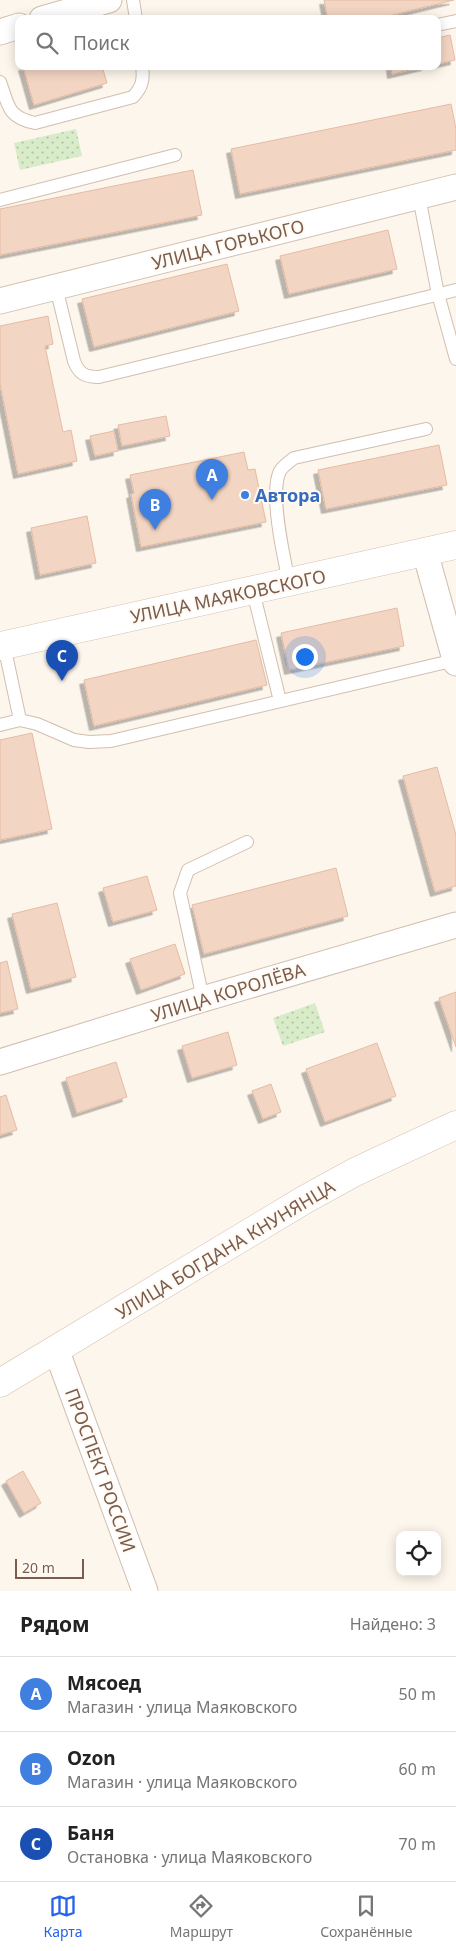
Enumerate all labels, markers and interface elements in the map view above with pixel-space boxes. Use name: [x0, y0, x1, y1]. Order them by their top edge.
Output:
search box: [15, 15, 441, 70]
icon: search: [33, 29, 61, 57]
text: Поиск: [73, 30, 129, 56]
street label: УЛИЦА ГОРЬКОГО: [149, 213, 307, 275]
pin: A: [196, 459, 228, 500]
place label: Автора: [255, 483, 320, 507]
pin: B: [139, 489, 171, 530]
marker: Автора: [239, 489, 251, 501]
street label: УЛИЦА МАЯКОВСКОГО: [128, 564, 328, 628]
pin: C: [46, 640, 78, 681]
your location: [292, 644, 318, 670]
street label: УЛИЦА КОРОЛЁВА: [148, 957, 308, 1027]
street label: УЛИЦА БОГДАНА КНУНЯНЦА: [111, 1174, 339, 1324]
street label: ПРОСПЕКТ РОССИИ: [60, 1385, 142, 1555]
map controls: [396, 1531, 441, 1576]
button: locate: [396, 1531, 441, 1576]
scale bar: [15, 1556, 84, 1579]
text: 20 m: [22, 1558, 55, 1577]
text: Рядом: [20, 1610, 90, 1638]
text: Найдено: 3: [350, 1613, 436, 1635]
text: Мясоед: [67, 1670, 141, 1696]
text: A: [30, 1683, 42, 1705]
text: 50 m: [399, 1683, 436, 1705]
text: Магазин · улица Маяковского: [67, 1696, 297, 1718]
text: Ozon: [67, 1745, 116, 1771]
text: B: [31, 1758, 41, 1780]
text: 60 m: [399, 1758, 436, 1780]
text: Магазин · улица Маяковского: [67, 1771, 297, 1793]
text: Баня: [67, 1820, 115, 1846]
text: C: [31, 1833, 41, 1855]
text: 70 m: [399, 1833, 436, 1855]
text: Остановка · улица Маяковского: [67, 1846, 312, 1868]
tab: Карта: [44, 1892, 83, 1941]
tab: Маршрут: [170, 1892, 233, 1941]
tab: Сохранённые: [320, 1892, 412, 1941]

